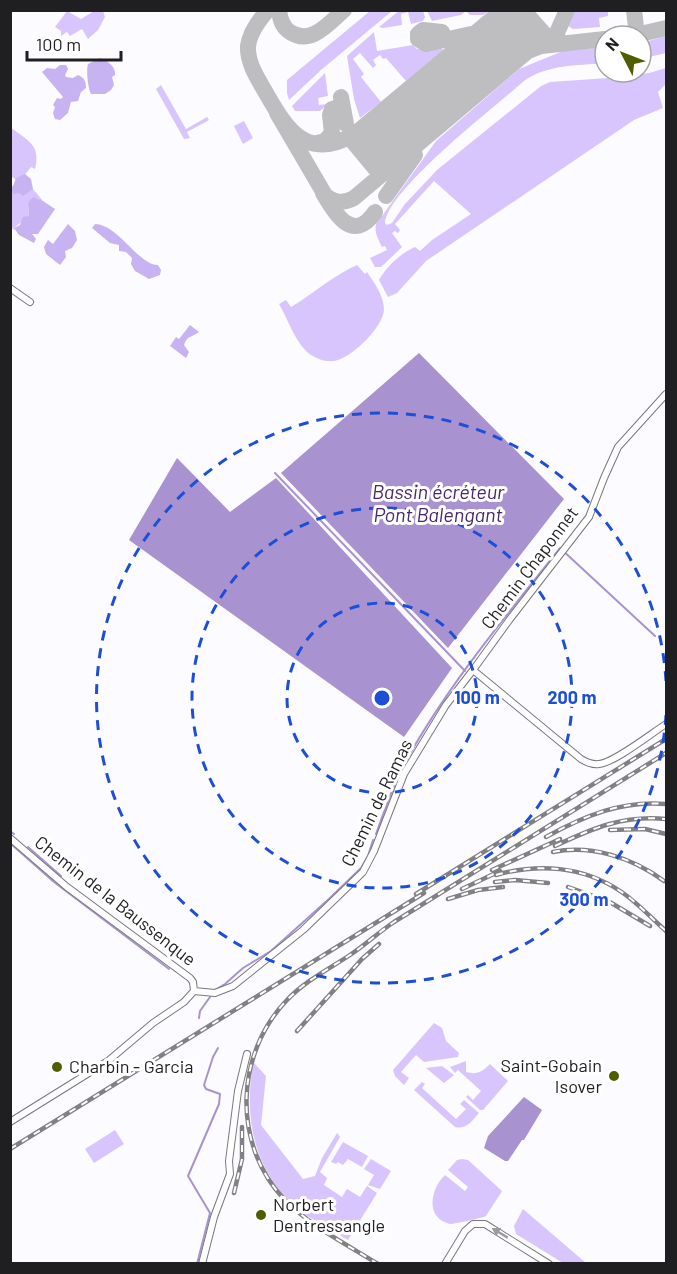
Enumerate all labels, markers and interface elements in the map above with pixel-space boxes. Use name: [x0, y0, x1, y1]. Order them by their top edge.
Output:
scale bar: [27, 24, 122, 62]
north arrow: [593, 24, 653, 84]
text: 100 m: [36, 33, 81, 55]
text: N: [601, 33, 622, 54]
water label: Bassin écréteur Pont Balengant: [372, 479, 505, 526]
street label: Chemin Chaponnet: [476, 502, 582, 633]
text: 100 m: [454, 686, 500, 708]
text: 200 m: [547, 686, 597, 708]
centre of rings: [372, 688, 392, 708]
street label: Chemin de Ramas: [336, 735, 416, 870]
street label: Chemin de la Baussenque: [31, 830, 201, 970]
text: 300 m: [560, 888, 608, 910]
place label: Saint-Gobain Isover: [501, 1054, 602, 1097]
place label: Charbin - Garcia: [69, 1055, 194, 1077]
marker: Charbin - Garcia: [50, 1060, 64, 1074]
marker: Saint-Gobain Isover: [607, 1069, 621, 1083]
place label: Norbert Dentressangle: [273, 1193, 385, 1236]
marker: Norbert Dentressangle: [254, 1208, 268, 1222]
one-way arrow: [492, 1227, 508, 1238]

